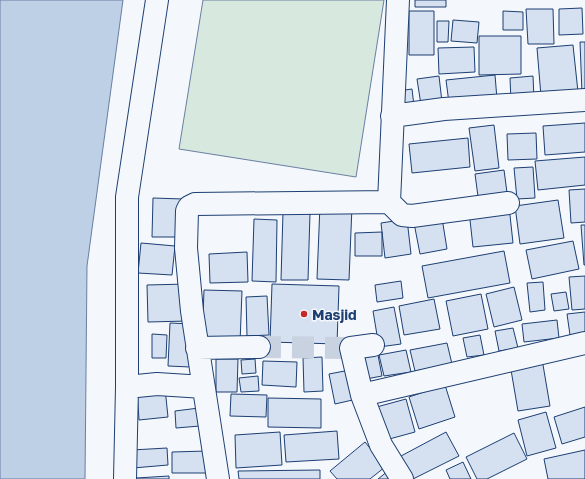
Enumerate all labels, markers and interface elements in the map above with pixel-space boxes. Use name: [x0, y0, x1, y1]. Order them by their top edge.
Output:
place label: Masjid: [312, 306, 357, 323]
marker: Masjid: [299, 309, 309, 319]

